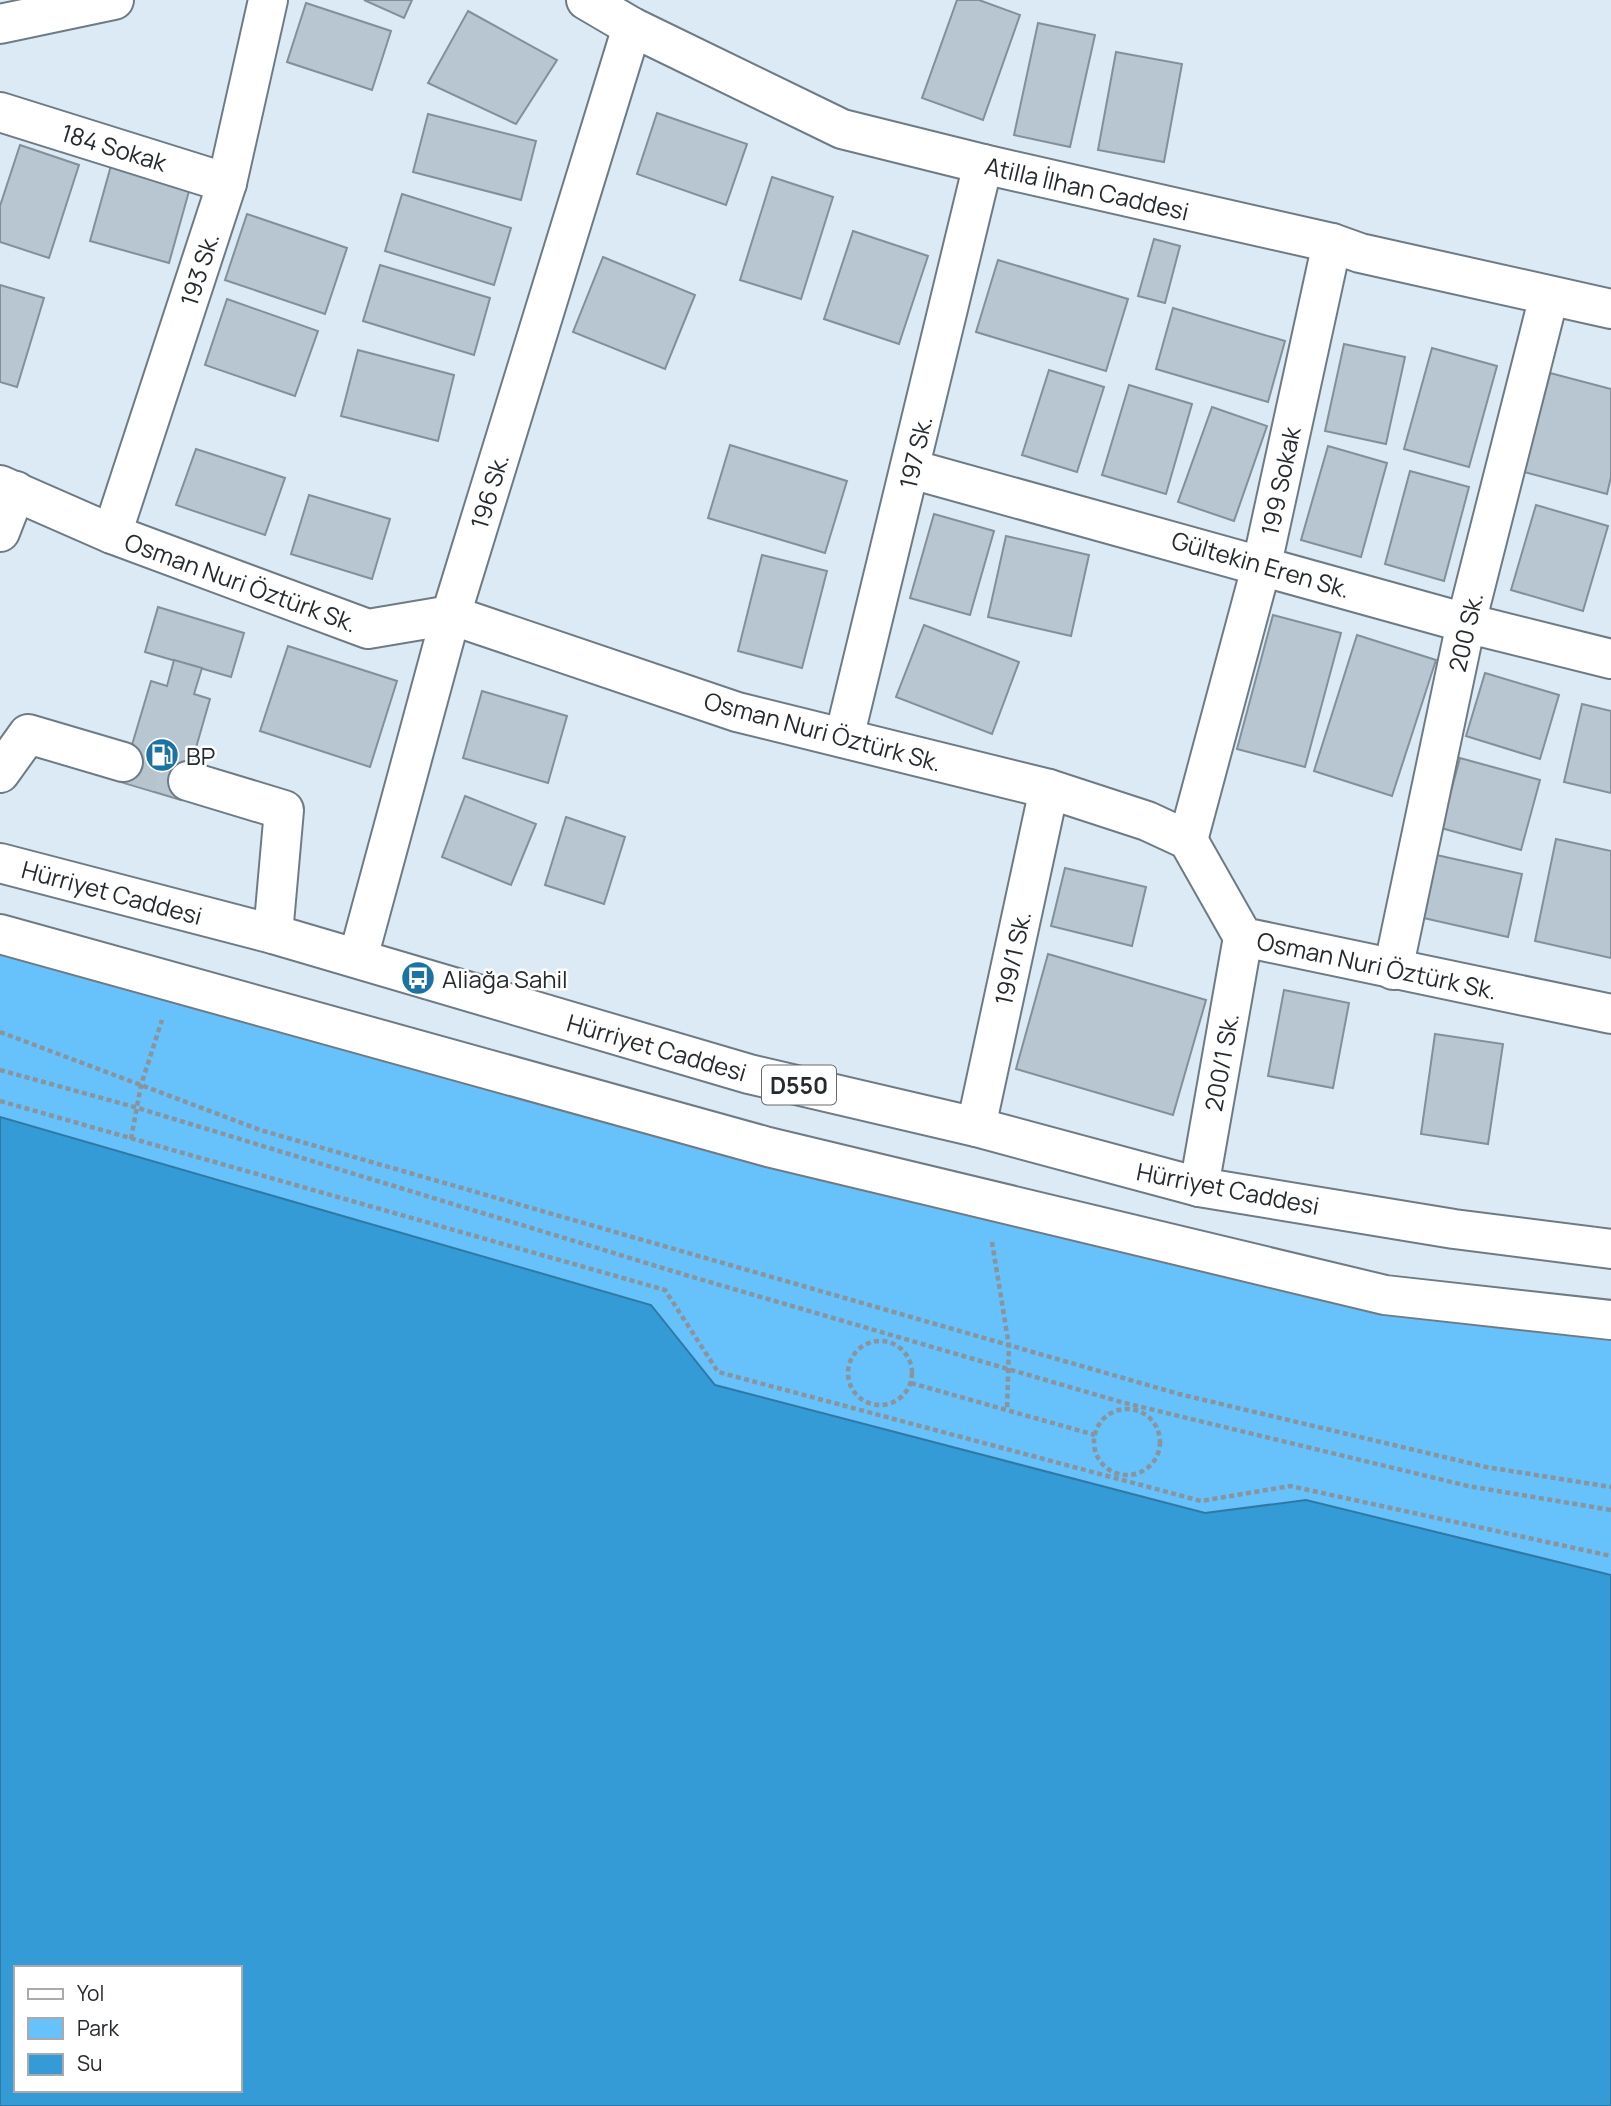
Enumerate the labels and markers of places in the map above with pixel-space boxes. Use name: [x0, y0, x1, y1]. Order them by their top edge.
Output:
fuel station icon: BP: [143, 736, 181, 774]
place label: BP: [186, 739, 215, 772]
bus stop icon: Aliağa Sahil: [399, 959, 437, 997]
place label: Aliağa Sahil: [442, 962, 568, 995]

